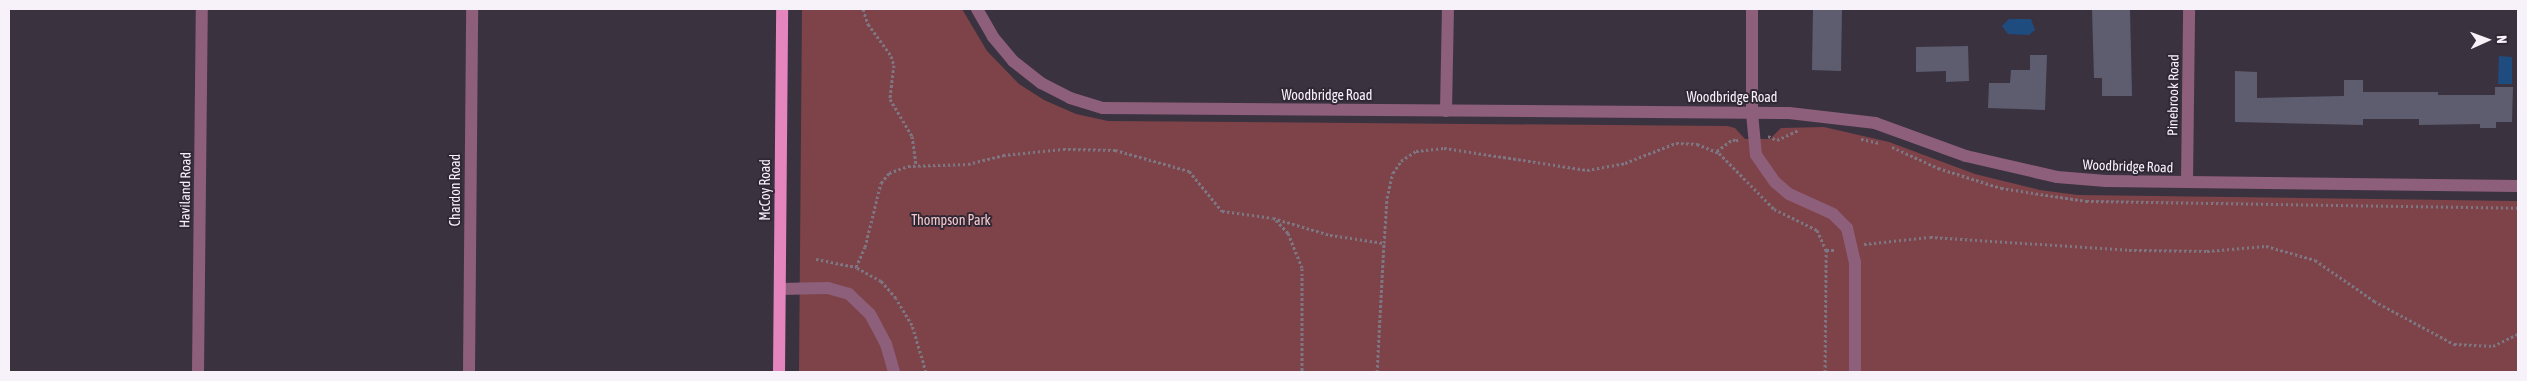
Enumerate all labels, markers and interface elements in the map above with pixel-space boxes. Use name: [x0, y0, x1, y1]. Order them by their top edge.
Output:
north arrow: [2462, 15, 2512, 65]
text: N: [2494, 35, 2510, 44]
street label: Pinebrook Road: [2164, 54, 2182, 136]
street label: Woodbridge Road: [1282, 87, 1372, 103]
street label: Woodbridge Road: [1687, 89, 1777, 105]
street label: Haviland Road: [176, 152, 194, 228]
street label: Chardon Road: [447, 154, 463, 226]
street label: Woodbridge Road: [2082, 156, 2174, 176]
street label: McCoy Road: [757, 159, 773, 221]
park label: Thompson Park: [911, 212, 991, 228]

